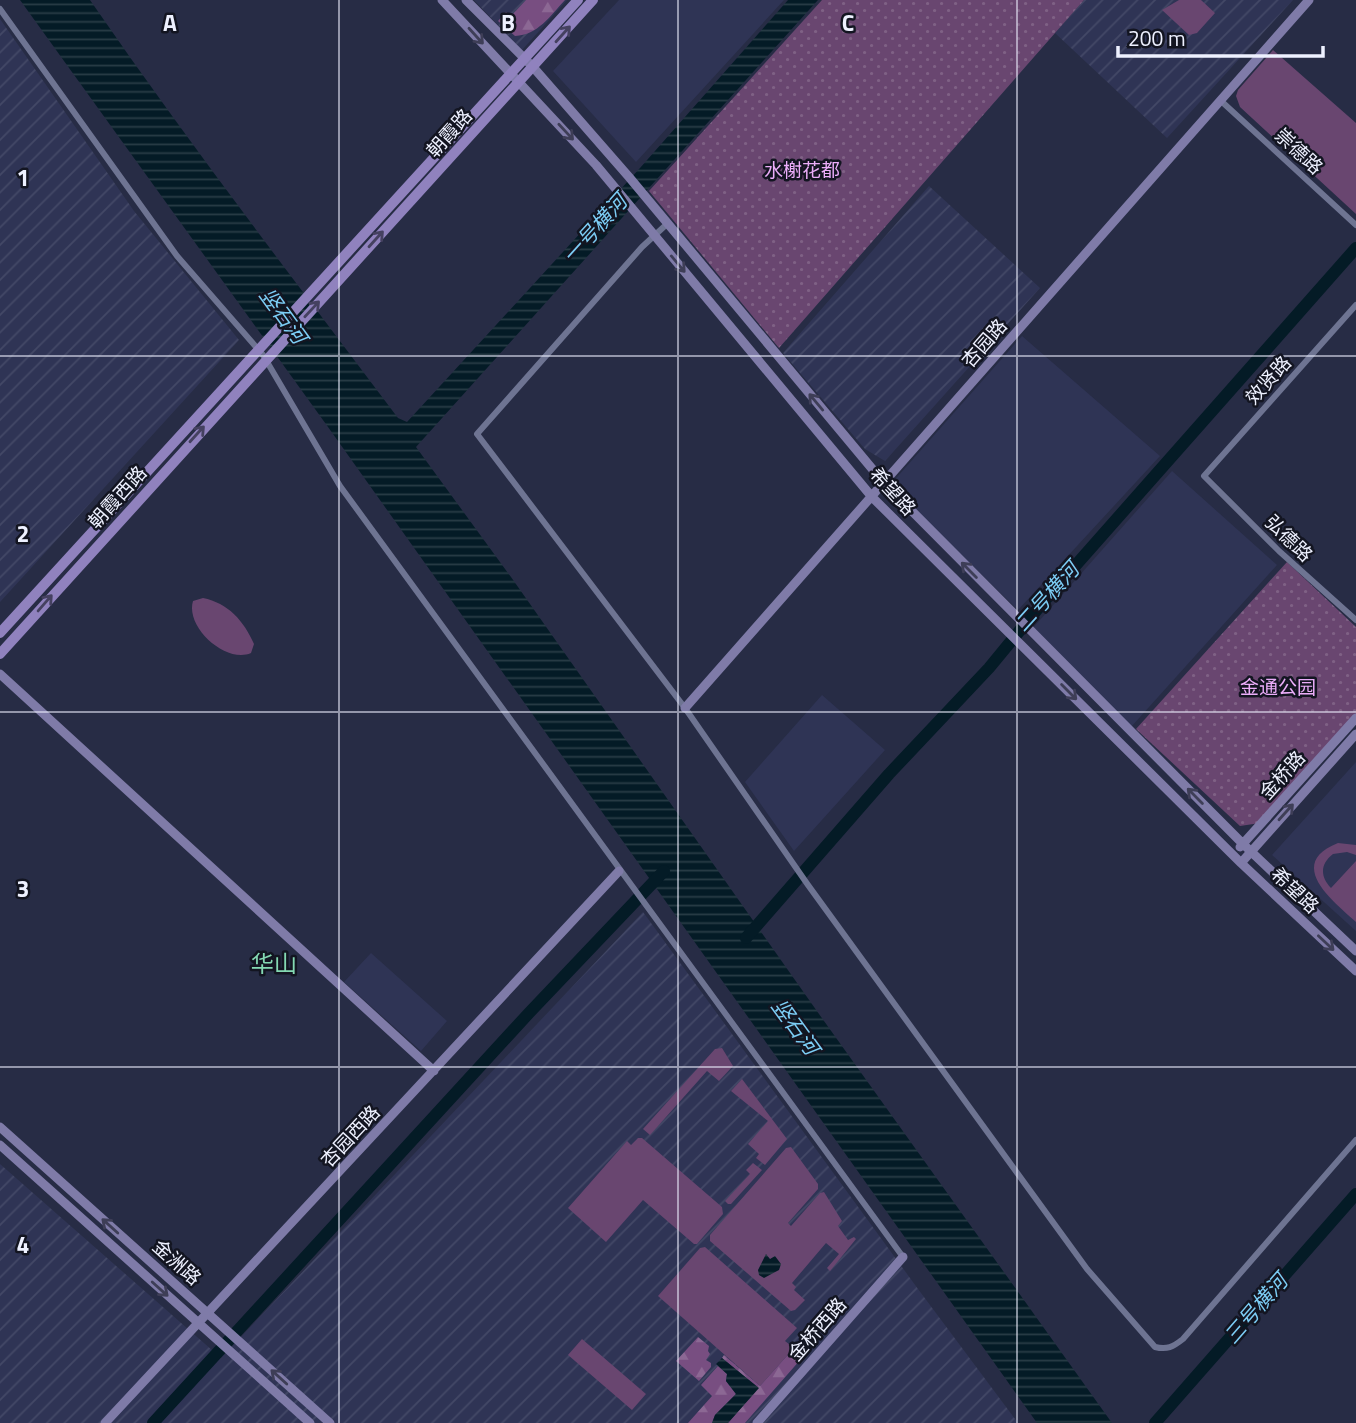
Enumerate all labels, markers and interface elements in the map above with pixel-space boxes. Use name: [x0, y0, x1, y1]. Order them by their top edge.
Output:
text: A: [163, 5, 177, 40]
text: B: [501, 5, 515, 40]
text: C: [842, 5, 854, 40]
scale bar: [1118, 14, 1323, 58]
text: 200 m: [1128, 22, 1185, 54]
one-way arrow: [555, 25, 571, 43]
one-way arrow: [468, 27, 485, 44]
street label: 朝霞路: [419, 102, 478, 164]
street label: 崇德路: [1269, 121, 1330, 181]
one-way arrow: [557, 123, 574, 140]
park label: 水榭花都: [764, 155, 840, 184]
text: 1: [17, 160, 29, 195]
water label: 一号横河: [554, 183, 637, 270]
one-way arrow: [367, 231, 384, 248]
one-way arrow: [670, 255, 686, 273]
water label: 竖石河: [252, 281, 318, 354]
one-way arrow: [303, 301, 320, 318]
street label: 杏园路: [954, 312, 1013, 374]
street label: 效贤路: [1238, 349, 1297, 411]
one-way arrow: [808, 393, 824, 411]
one-way arrow: [189, 426, 206, 443]
street label: 朝霞西路: [80, 459, 153, 535]
street label: 希望路: [863, 460, 923, 521]
street label: 弘德路: [1259, 507, 1320, 568]
text: 2: [17, 516, 29, 551]
water label: 二号横河: [1006, 551, 1089, 638]
one-way arrow: [961, 561, 978, 578]
one-way arrow: [37, 594, 53, 612]
park label: 金通公园: [1240, 672, 1316, 701]
one-way arrow: [1060, 684, 1077, 701]
street label: 金桥路: [1252, 744, 1311, 806]
one-way arrow: [1186, 788, 1203, 805]
one-way arrow: [1278, 804, 1294, 822]
street label: 希望路: [1265, 860, 1326, 920]
text: 3: [17, 871, 29, 906]
one-way arrow: [1317, 935, 1334, 952]
district label: 华山: [251, 946, 297, 981]
water label: 竖石河: [764, 992, 830, 1065]
street label: 杏园西路: [313, 1098, 386, 1173]
one-way arrow: [102, 1217, 119, 1234]
text: 4: [17, 1227, 29, 1262]
street label: 金洲路: [146, 1232, 208, 1291]
water label: 三号横河: [1216, 1263, 1297, 1351]
one-way arrow: [151, 1281, 169, 1297]
street label: 金桥西路: [781, 1290, 853, 1367]
one-way arrow: [271, 1369, 288, 1386]

